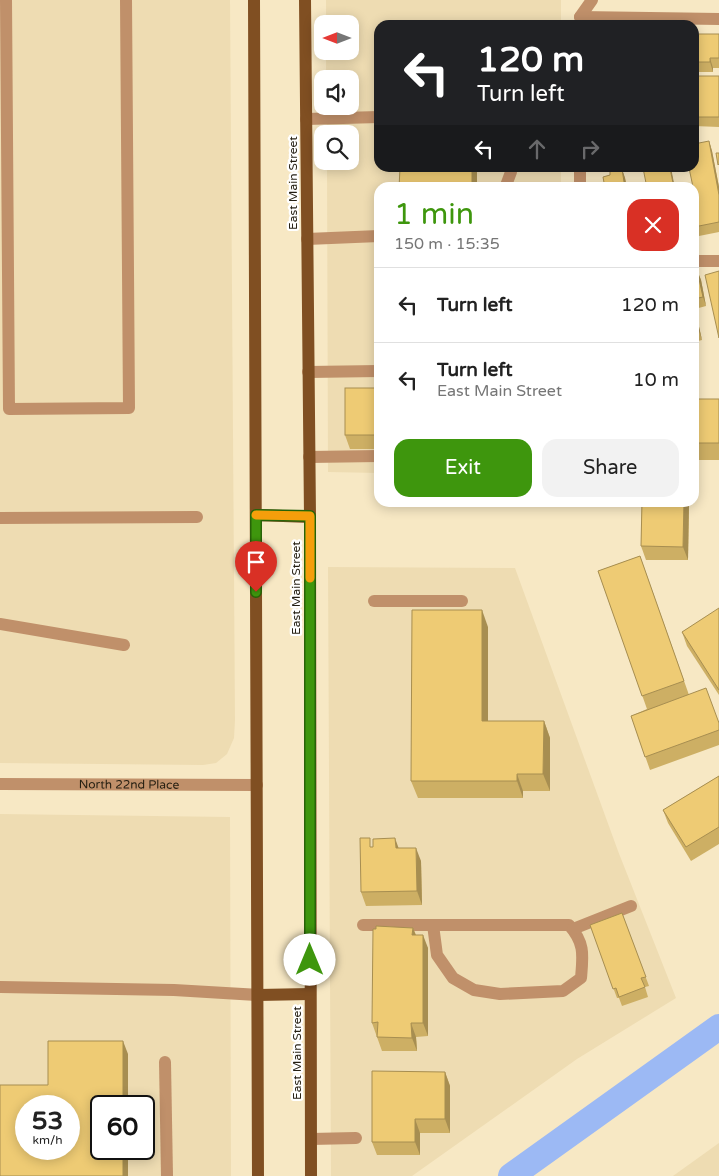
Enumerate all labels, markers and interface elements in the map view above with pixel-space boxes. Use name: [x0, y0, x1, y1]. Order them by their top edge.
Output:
north arrow: [314, 15, 359, 60]
map controls: [314, 15, 359, 170]
text: 120 m: [477, 39, 584, 81]
icon: left: [394, 40, 459, 105]
button: sound: [314, 70, 359, 115]
text: Turn left: [477, 81, 565, 107]
button: search: [314, 125, 359, 170]
icon: left: [470, 135, 498, 163]
icon: ahead: [523, 135, 551, 163]
icon: right: [576, 135, 604, 163]
street label: East Main Street: [286, 136, 300, 230]
text: 1 min: [394, 196, 474, 233]
button: close: [627, 199, 679, 251]
text: 150 m · 15:35: [394, 234, 500, 254]
icon: left: [394, 291, 422, 319]
text: Turn left: [437, 294, 513, 316]
text: 120 m: [621, 294, 679, 316]
text: Turn left: [437, 359, 513, 381]
icon: left: [394, 366, 422, 394]
text: 10 m: [633, 369, 679, 391]
text: East Main Street: [437, 381, 562, 401]
button: Exit: [394, 439, 532, 497]
button: Share: [542, 439, 679, 497]
pin: [235, 541, 277, 592]
street label: East Main Street: [289, 541, 303, 635]
icon: arrive: [242, 548, 270, 576]
street label: North 22nd Place: [79, 777, 179, 792]
position arrow: [283, 933, 335, 985]
street label: East Main Street: [290, 1006, 304, 1100]
speed limit sign: 60: [90, 1095, 155, 1160]
text: 53: [32, 1106, 63, 1136]
text: km/h: [32, 1133, 63, 1147]

